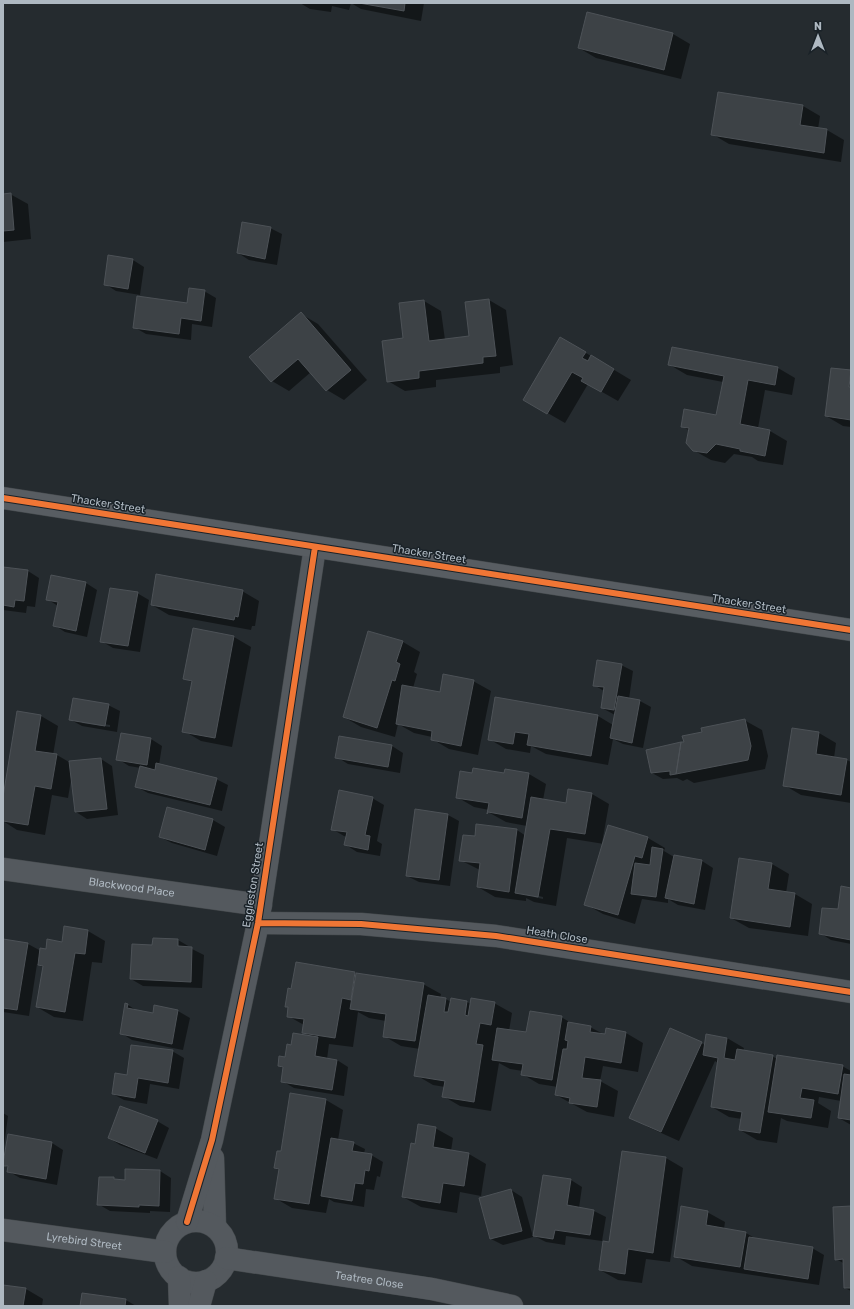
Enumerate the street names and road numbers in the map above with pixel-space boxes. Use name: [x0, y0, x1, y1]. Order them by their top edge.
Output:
street label: Thacker Street: [70, 492, 147, 516]
street label: Thacker Street: [391, 542, 468, 566]
street label: Thacker Street: [711, 592, 788, 616]
street label: Eggleston Street: [240, 841, 266, 928]
street label: Blackwood Place: [88, 875, 176, 899]
street label: Heath Close: [525, 924, 589, 946]
street label: Lyrebird Street: [46, 1229, 123, 1253]
street label: Teatree Close: [334, 1268, 405, 1291]

